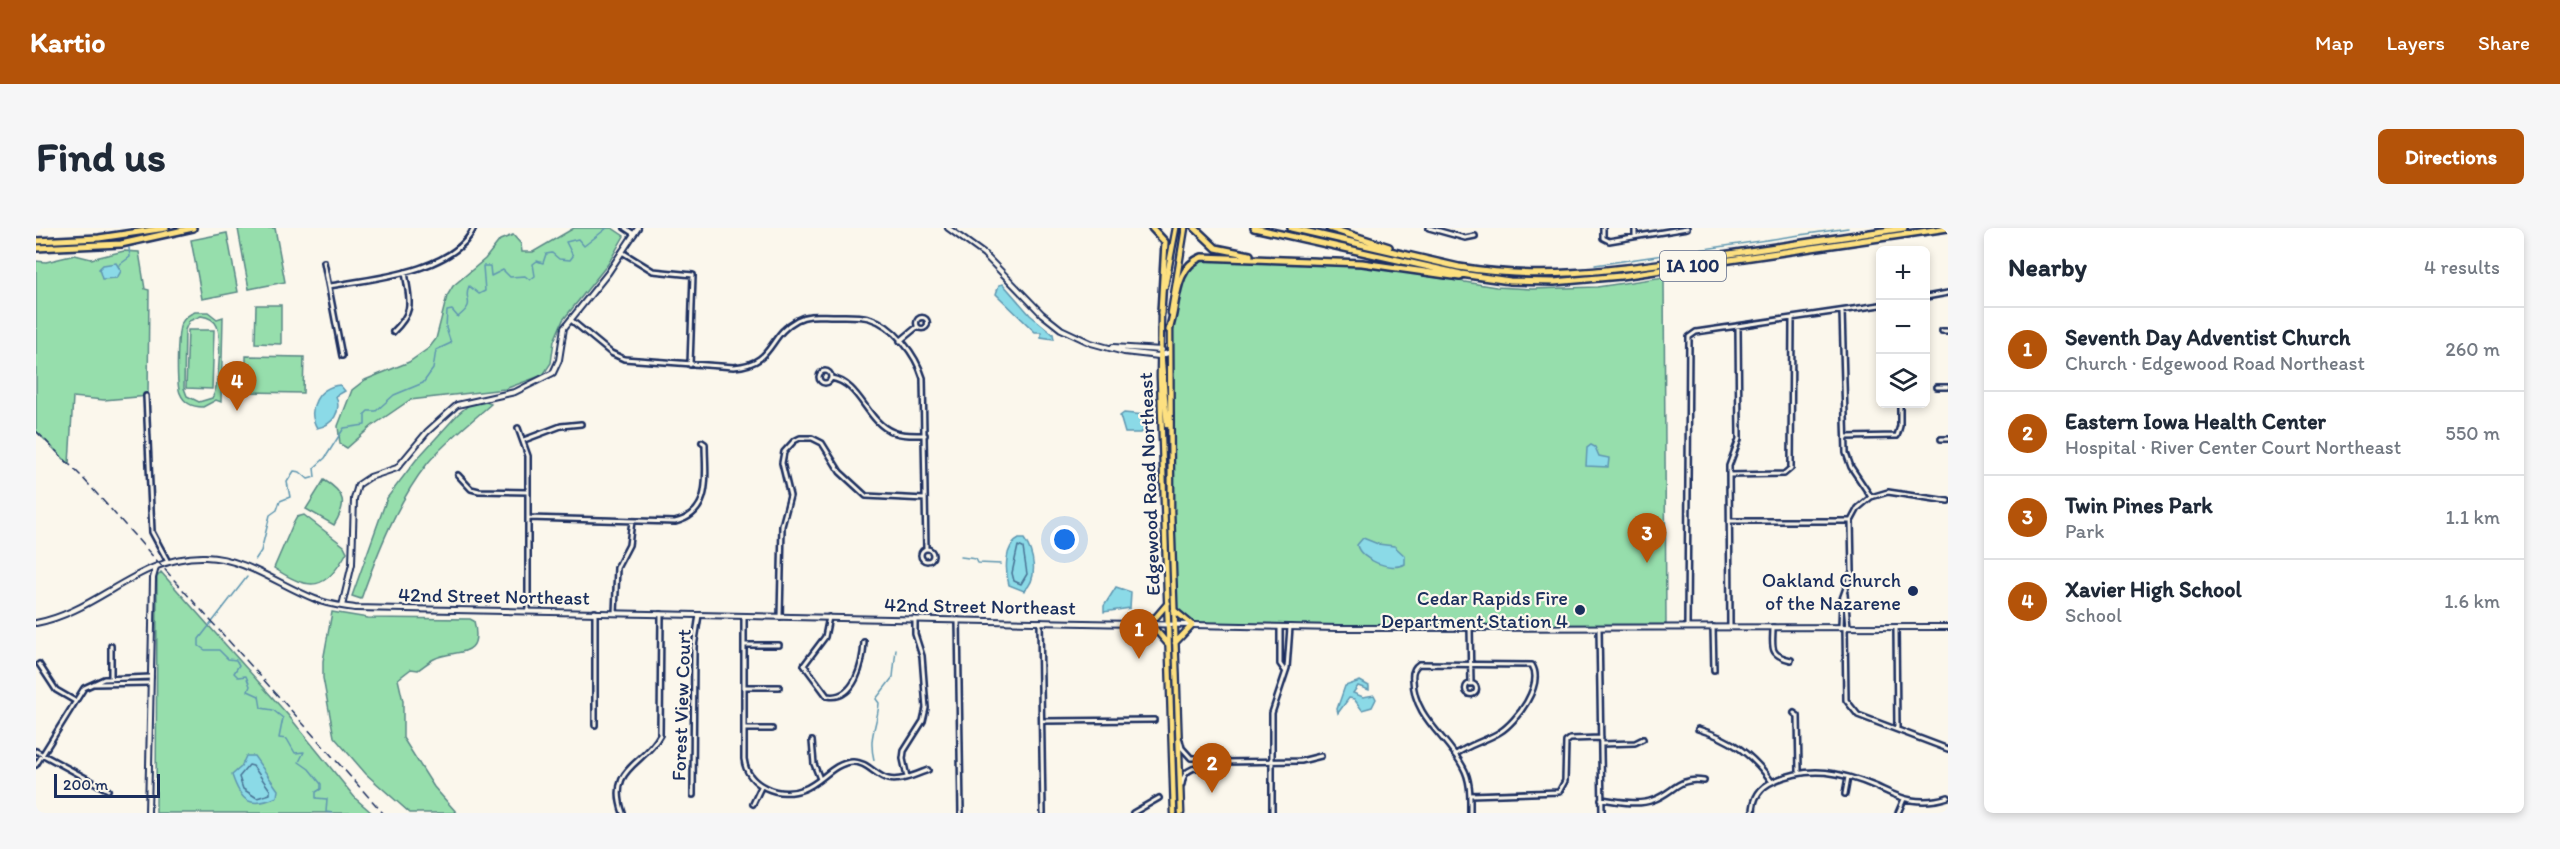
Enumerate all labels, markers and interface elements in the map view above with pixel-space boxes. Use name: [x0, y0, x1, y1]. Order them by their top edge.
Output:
text: Kartio: [30, 25, 105, 59]
text: Map: [2315, 30, 2354, 55]
text: Layers: [2387, 30, 2445, 55]
text: Share: [2478, 30, 2530, 55]
button: Directions: [2378, 129, 2524, 184]
text: Find us: [36, 131, 166, 182]
map controls: [1876, 246, 1930, 408]
button: +: [1876, 246, 1930, 300]
road number: IA 100: [1660, 251, 1726, 281]
text: Nearby: [2008, 251, 2087, 283]
text: 4 results: [2424, 255, 2500, 279]
button: −: [1876, 300, 1930, 354]
text: Seventh Day Adventist Church: [2065, 324, 2350, 351]
text: 1: [2023, 337, 2032, 361]
text: 260 m: [2445, 337, 2500, 361]
text: Church · Edgewood Road Northeast: [2065, 351, 2365, 375]
button: layers: [1876, 354, 1930, 408]
pin: 4: [218, 362, 256, 411]
street label: Edgewood Road Northeast: [1133, 372, 1165, 596]
text: Eastern Iowa Health Center: [2065, 408, 2326, 435]
text: 2: [2022, 421, 2033, 445]
text: 550 m: [2445, 421, 2500, 445]
text: Hospital · River Center Court Northeast: [2065, 435, 2401, 459]
text: Twin Pines Park: [2065, 492, 2213, 519]
text: 3: [2022, 505, 2033, 529]
text: 1.1 km: [2446, 505, 2500, 529]
pin: 3: [1628, 514, 1666, 563]
text: Park: [2065, 519, 2104, 543]
your location: [1050, 525, 1079, 554]
place label: Oakland Church of the Nazarene: [1762, 568, 1901, 615]
text: Xavier High School: [2065, 576, 2242, 603]
street label: 42nd Street Northeast: [398, 582, 590, 610]
marker: Oakland Church of the Nazarene: [1906, 584, 1920, 598]
place label: Cedar Rapids Fire Department Station 4: [1381, 586, 1568, 633]
text: 4: [2021, 589, 2034, 613]
text: 1.6 km: [2444, 589, 2500, 613]
street label: 42nd Street Northeast: [884, 592, 1076, 620]
marker: Cedar Rapids Fire Department Station 4: [1573, 603, 1587, 617]
text: School: [2065, 603, 2122, 627]
pin: 1: [1120, 610, 1158, 659]
street label: Forest View Court: [666, 629, 696, 781]
pin: 2: [1192, 744, 1232, 793]
scale bar: [54, 771, 160, 798]
text: 200 m: [63, 775, 108, 794]

